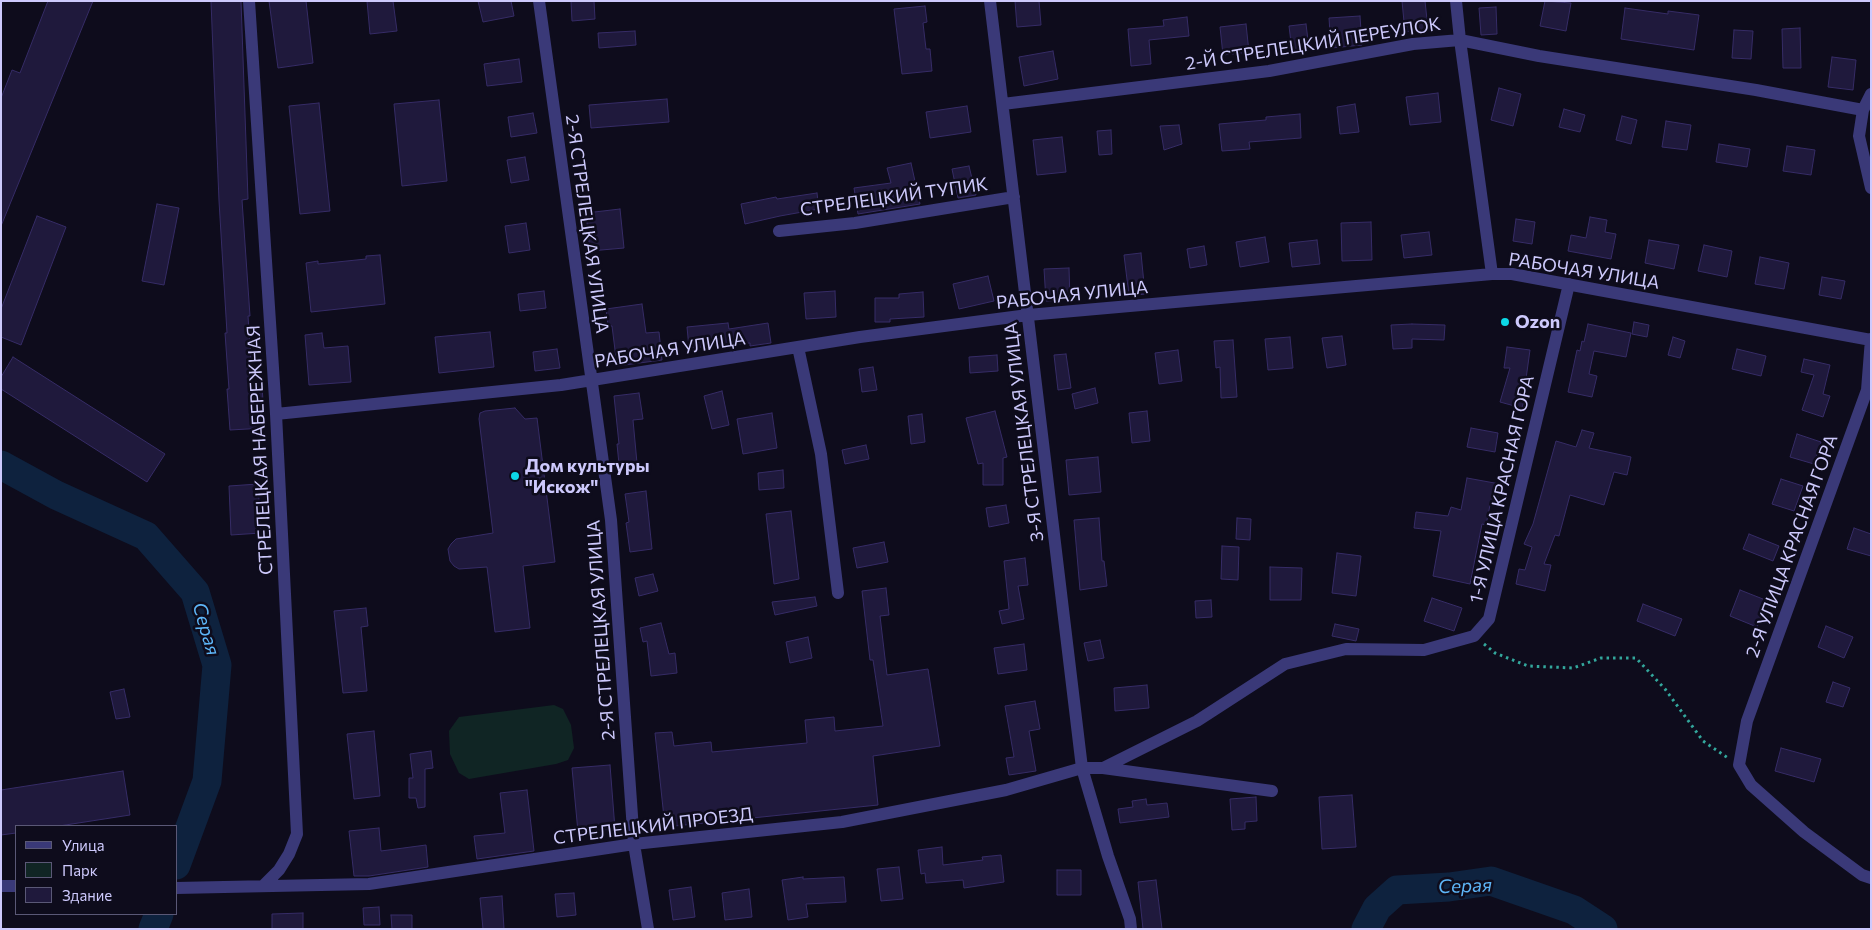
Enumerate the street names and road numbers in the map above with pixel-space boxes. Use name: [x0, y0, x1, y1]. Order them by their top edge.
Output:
street label: 2-Й СТРЕЛЕЦКИЙ ПЕРЕУЛОК: [1184, 13, 1442, 75]
street label: 2-Я СТРЕЛЕЦКАЯ УЛИЦА: [561, 113, 613, 335]
street label: СТРЕЛЕЦКИЙ ТУПИК: [799, 173, 989, 221]
street label: РАБОЧАЯ УЛИЦА: [1507, 248, 1661, 294]
street label: РАБОЧАЯ УЛИЦА: [995, 276, 1149, 314]
street label: 3-Я СТРЕЛЕЦКАЯ УЛИЦА: [1000, 321, 1048, 543]
street label: СТРЕЛЕЦКАЯ НАБЕРЕЖНАЯ: [243, 325, 277, 575]
street label: РАБОЧАЯ УЛИЦА: [593, 327, 747, 373]
street label: 1-Я УЛИЦА КРАСНАЯ ГОРА: [1465, 373, 1539, 605]
street label: 2-Я УЛИЦА КРАСНАЯ ГОРА: [1742, 432, 1842, 660]
street label: 2-Я СТРЕЛЕЦКАЯ УЛИЦА: [583, 519, 619, 741]
street label: СТРЕЛЕЦКИЙ ПРОЕЗД: [552, 803, 754, 849]

